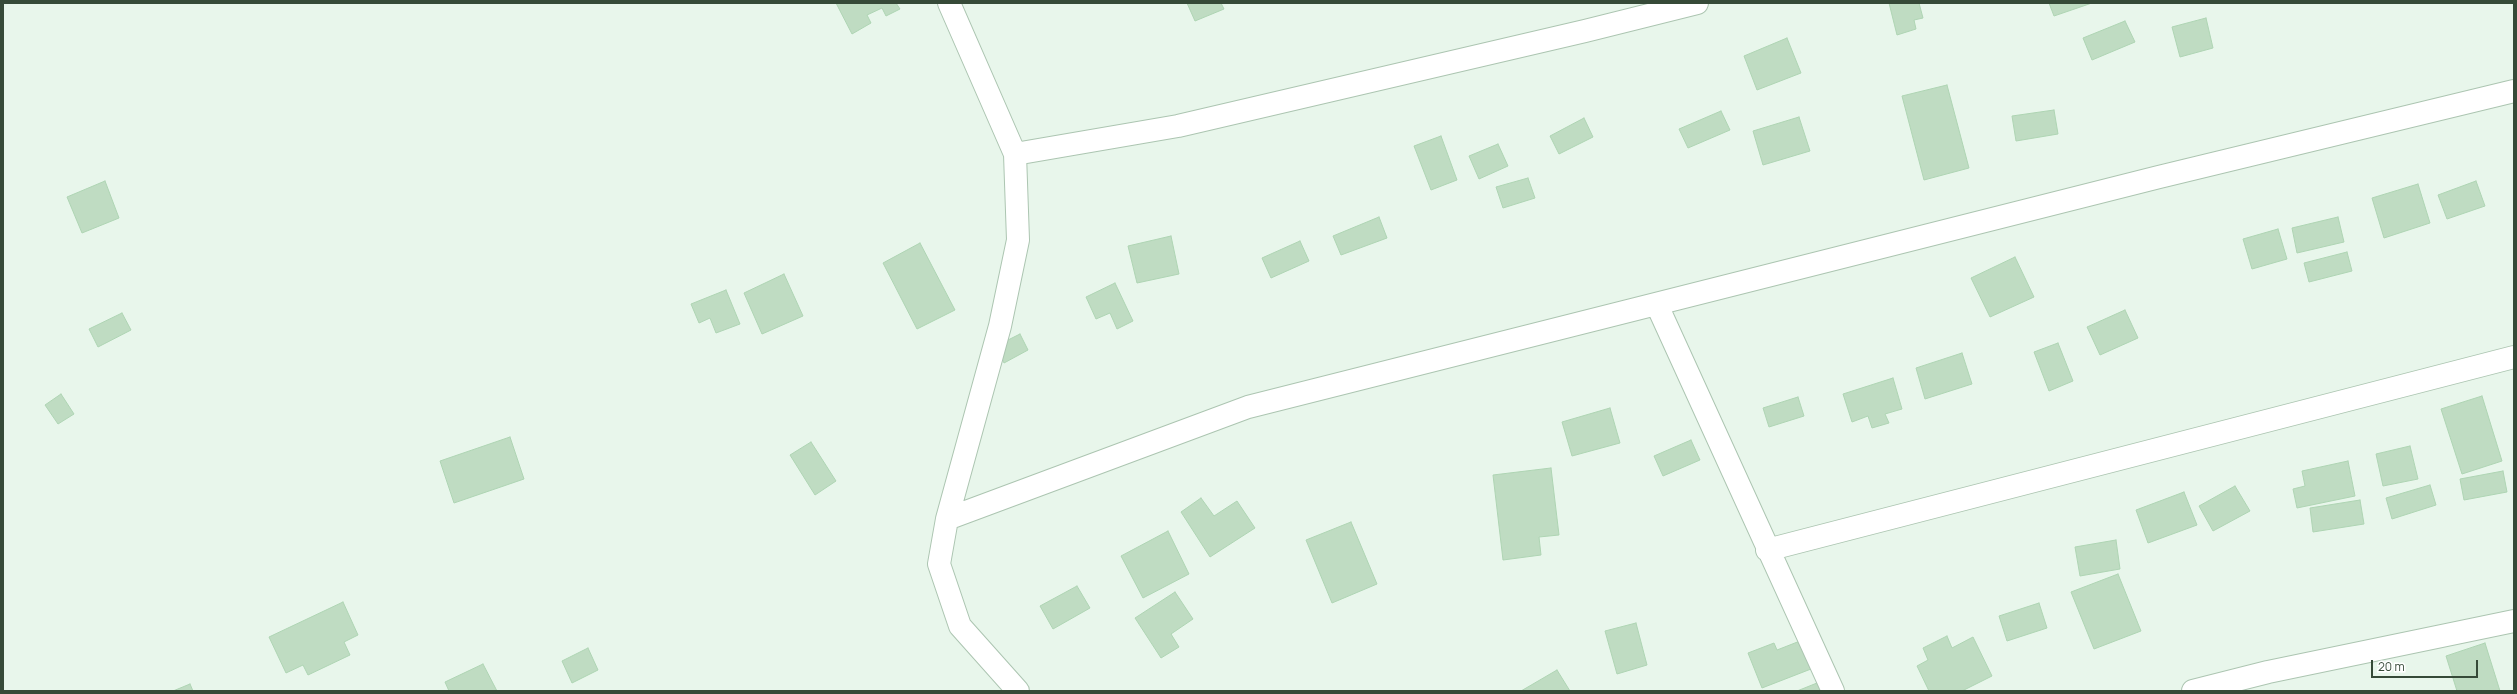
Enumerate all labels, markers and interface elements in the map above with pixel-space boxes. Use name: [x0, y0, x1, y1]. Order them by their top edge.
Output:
scale bar: [2373, 652, 2480, 678]
text: 20 m: [2378, 658, 2405, 675]

